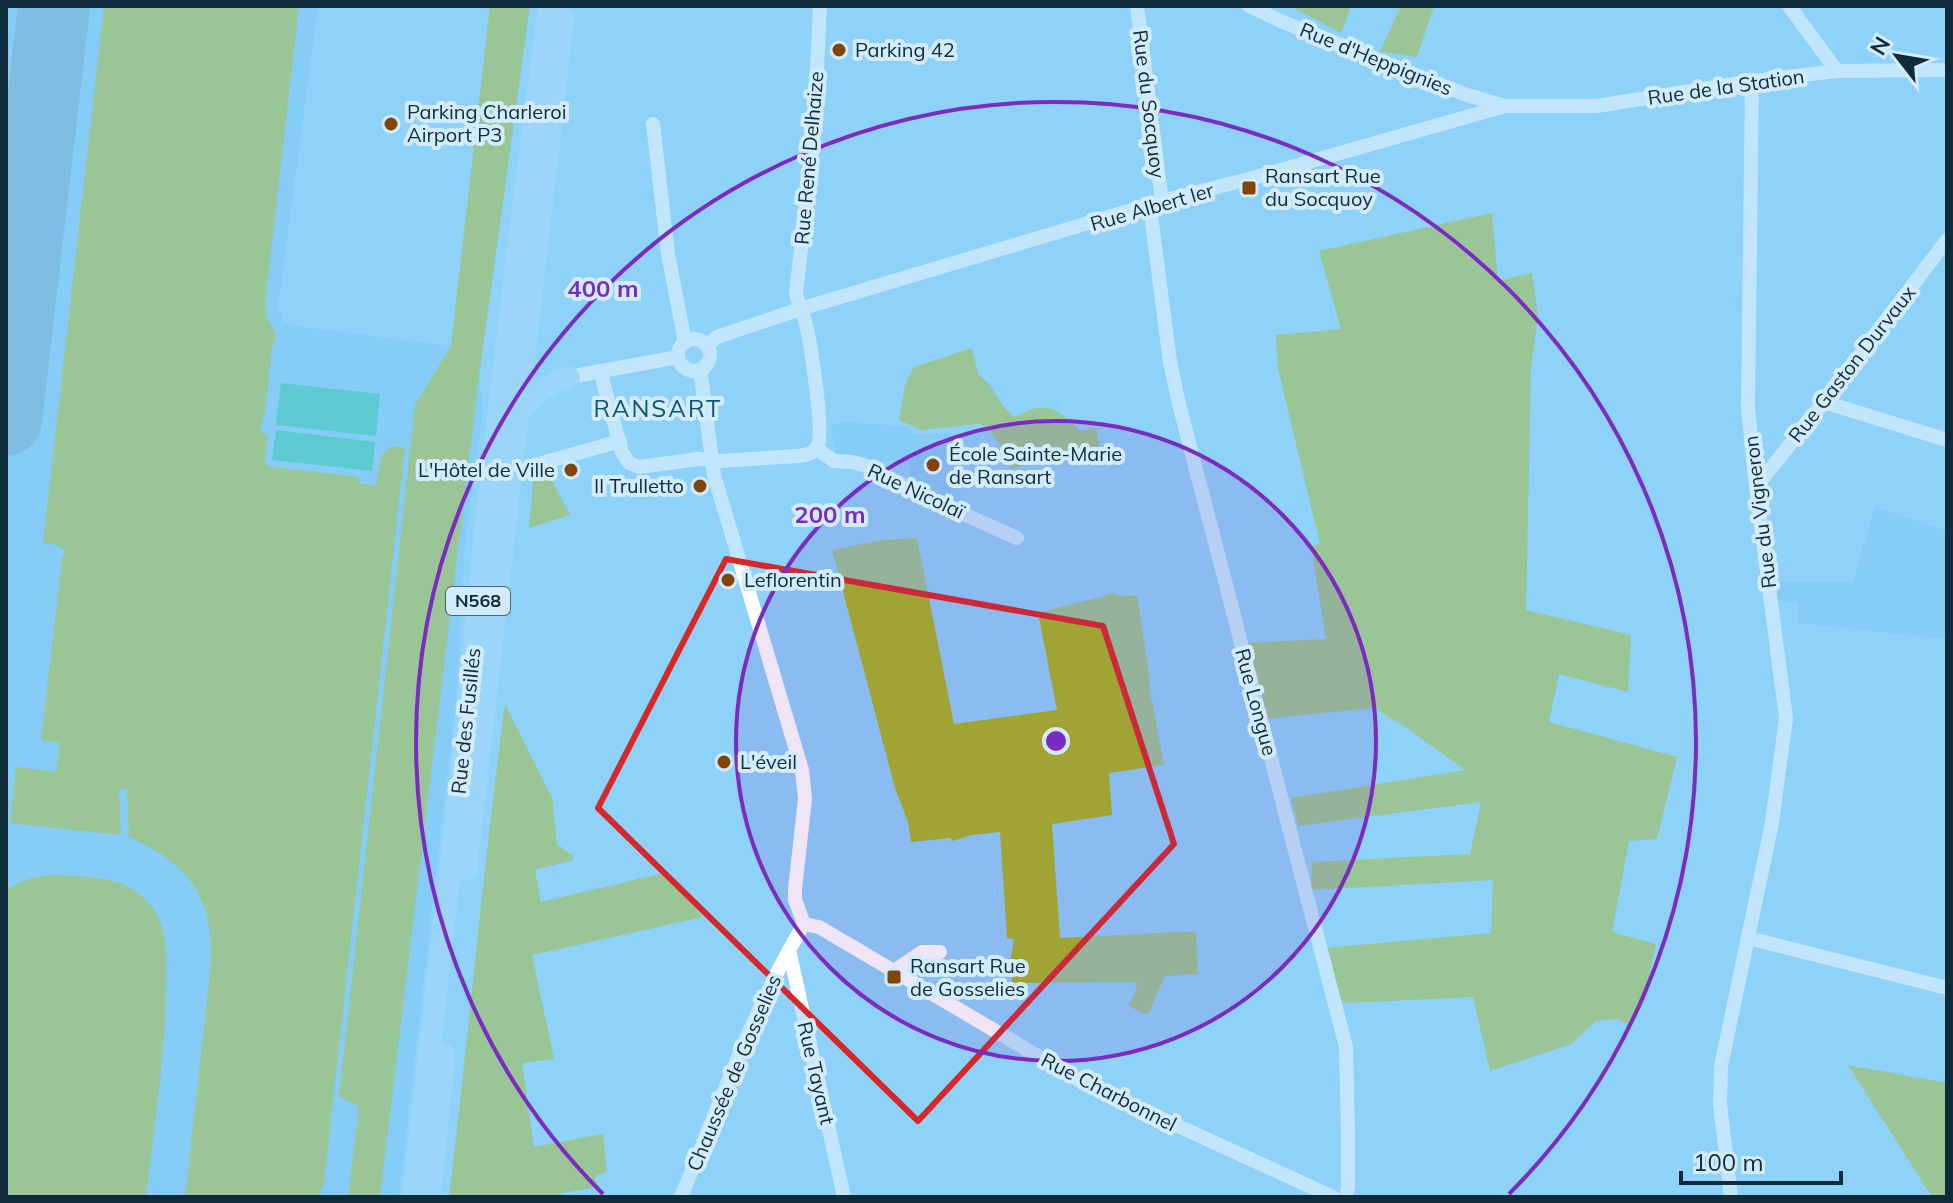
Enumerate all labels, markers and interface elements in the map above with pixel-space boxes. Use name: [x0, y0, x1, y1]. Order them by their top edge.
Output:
north arrow: [1857, 16, 1937, 96]
street label: Rue d'Heppignies: [1296, 17, 1456, 101]
street label: Rue du Socquoy: [1128, 28, 1171, 180]
text: N: [1864, 31, 1896, 60]
place label: Parking 42: [855, 37, 955, 62]
marker: Parking 42: [830, 41, 848, 59]
street label: Rue de la Station: [1646, 63, 1806, 110]
street label: Rue René Delhaize: [788, 70, 829, 246]
place label: Parking Charleroi Airport P3: [407, 99, 566, 147]
marker: Parking Charleroi Airport P3: [382, 115, 400, 133]
place label: Ransart Rue du Socquoy: [1265, 163, 1381, 211]
street label: Rue Albert Ier: [1087, 177, 1217, 236]
marker: Ransart Rue du Socquoy: [1240, 179, 1258, 197]
text: 400 m: [567, 273, 639, 303]
street label: Rue Gaston Durvaux: [1783, 280, 1921, 447]
district label: RANSART: [593, 393, 723, 423]
street label: Rue du Vigneron: [1738, 434, 1781, 590]
place label: École Sainte-Marie de Ransart: [949, 441, 1122, 489]
marker: École Sainte-Marie de Ransart: [924, 456, 942, 474]
place label: L'Hôtel de Ville: [418, 457, 555, 482]
street label: Rue Nicolaï: [864, 457, 969, 524]
marker: L'Hôtel de Ville: [562, 461, 580, 479]
place label: Il Trulletto: [594, 473, 684, 498]
marker: Il Trulletto: [691, 477, 709, 495]
text: 200 m: [794, 499, 866, 529]
place label: Leflorentin: [744, 567, 842, 592]
marker: Leflorentin: [719, 571, 737, 589]
road number: N568: [446, 587, 510, 615]
street label: Rue Longue: [1230, 646, 1283, 758]
street label: Rue des Fusillés: [445, 647, 486, 795]
centre of rings: [1042, 727, 1070, 755]
place label: L'éveil: [740, 749, 797, 774]
marker: L'éveil: [715, 753, 733, 771]
place label: Ransart Rue de Gosselies: [910, 953, 1026, 1001]
marker: Ransart Rue de Gosselies: [885, 968, 903, 986]
street label: Chaussée de Gosselies: [681, 971, 786, 1175]
street label: Rue Tayant: [792, 1019, 840, 1127]
street label: Rue Charbonnel: [1037, 1047, 1181, 1136]
scale bar: [1681, 1135, 1841, 1185]
text: 100 m: [1693, 1147, 1764, 1177]

